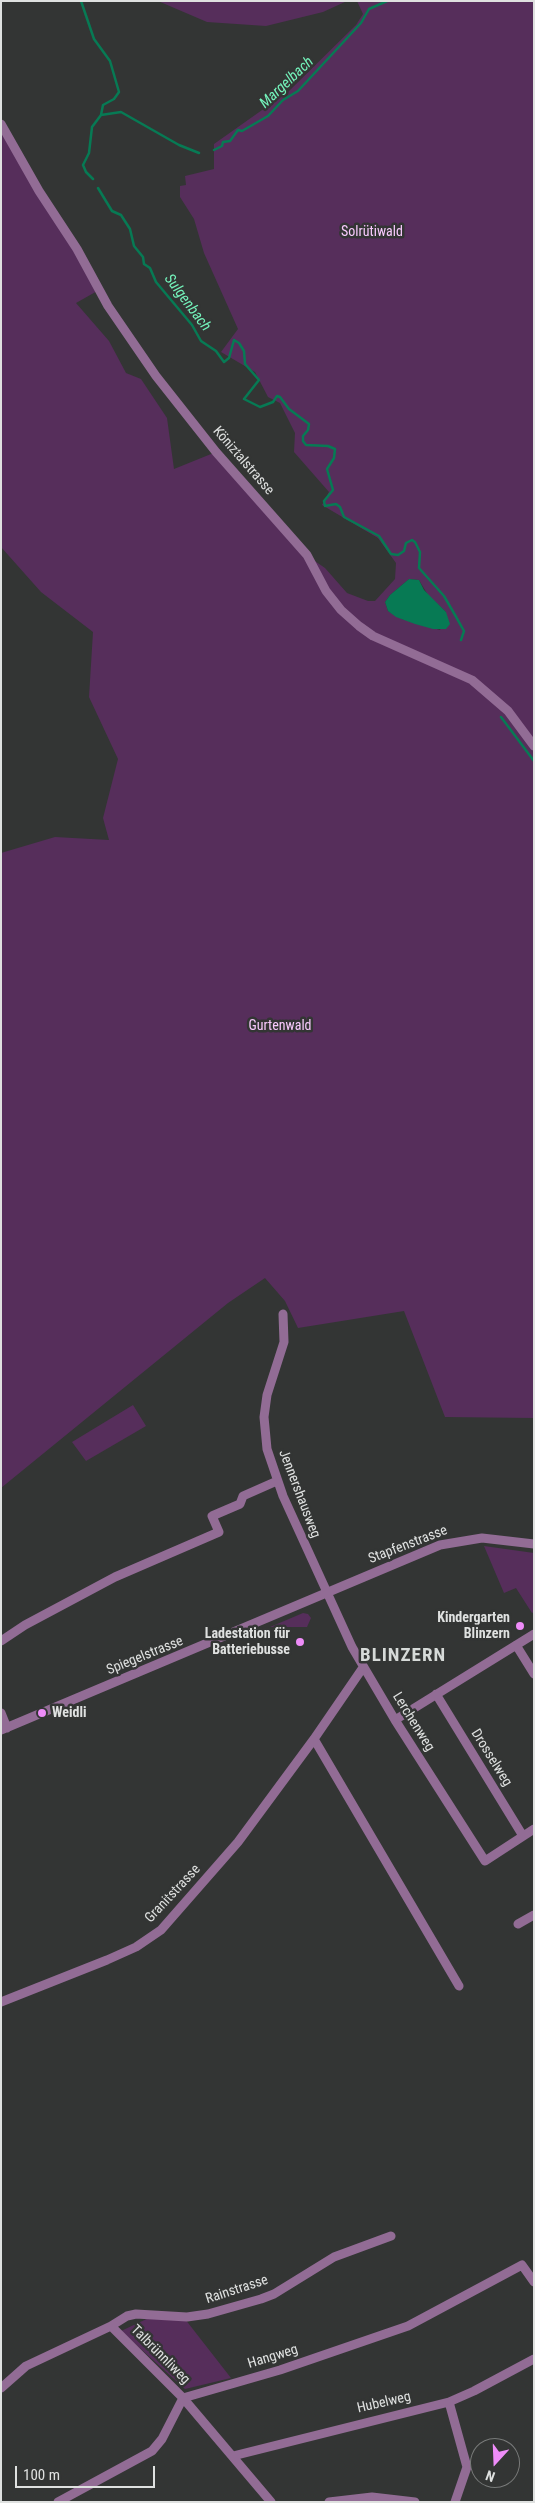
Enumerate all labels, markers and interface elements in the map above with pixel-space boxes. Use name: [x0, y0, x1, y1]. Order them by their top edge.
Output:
water label: Margelbach: [256, 53, 318, 113]
park label: Solrütiwald: [341, 224, 403, 240]
water label: Sulgenbach: [160, 271, 214, 335]
street label: Köniztalstrasse: [209, 423, 277, 499]
park label: Gurtenwald: [248, 1018, 312, 1034]
street label: Jennershausweg: [274, 1447, 324, 1541]
street label: Stapfenstrasse: [366, 1522, 450, 1568]
place label: Kindergarten Blinzern: [437, 1610, 510, 1642]
marker: Kindergarten Blinzern: [514, 1620, 526, 1632]
place label: Ladestation für Batteriebusse: [205, 1626, 290, 1658]
street label: Spiegelstrasse: [104, 1633, 186, 1679]
marker: Ladestation für Batteriebusse: [294, 1636, 306, 1648]
district label: BLINZERN: [359, 1645, 447, 1667]
street label: Lerchenweg: [388, 1689, 438, 1755]
place label: Weidli: [52, 1705, 87, 1721]
marker: Weidli: [36, 1707, 48, 1719]
street label: Drosselweg: [467, 1726, 515, 1790]
street label: Granitstrasse: [142, 1861, 204, 1927]
street label: Rainstrasse: [204, 2272, 270, 2308]
street label: Talbrünnliweg: [127, 2322, 193, 2388]
street label: Hangweg: [246, 2341, 300, 2373]
street label: Hubelweg: [355, 2389, 413, 2417]
north arrow: [470, 2438, 520, 2488]
scale bar: [18, 2456, 158, 2488]
text: 100 m: [23, 2466, 60, 2484]
text: N: [483, 2467, 497, 2485]

